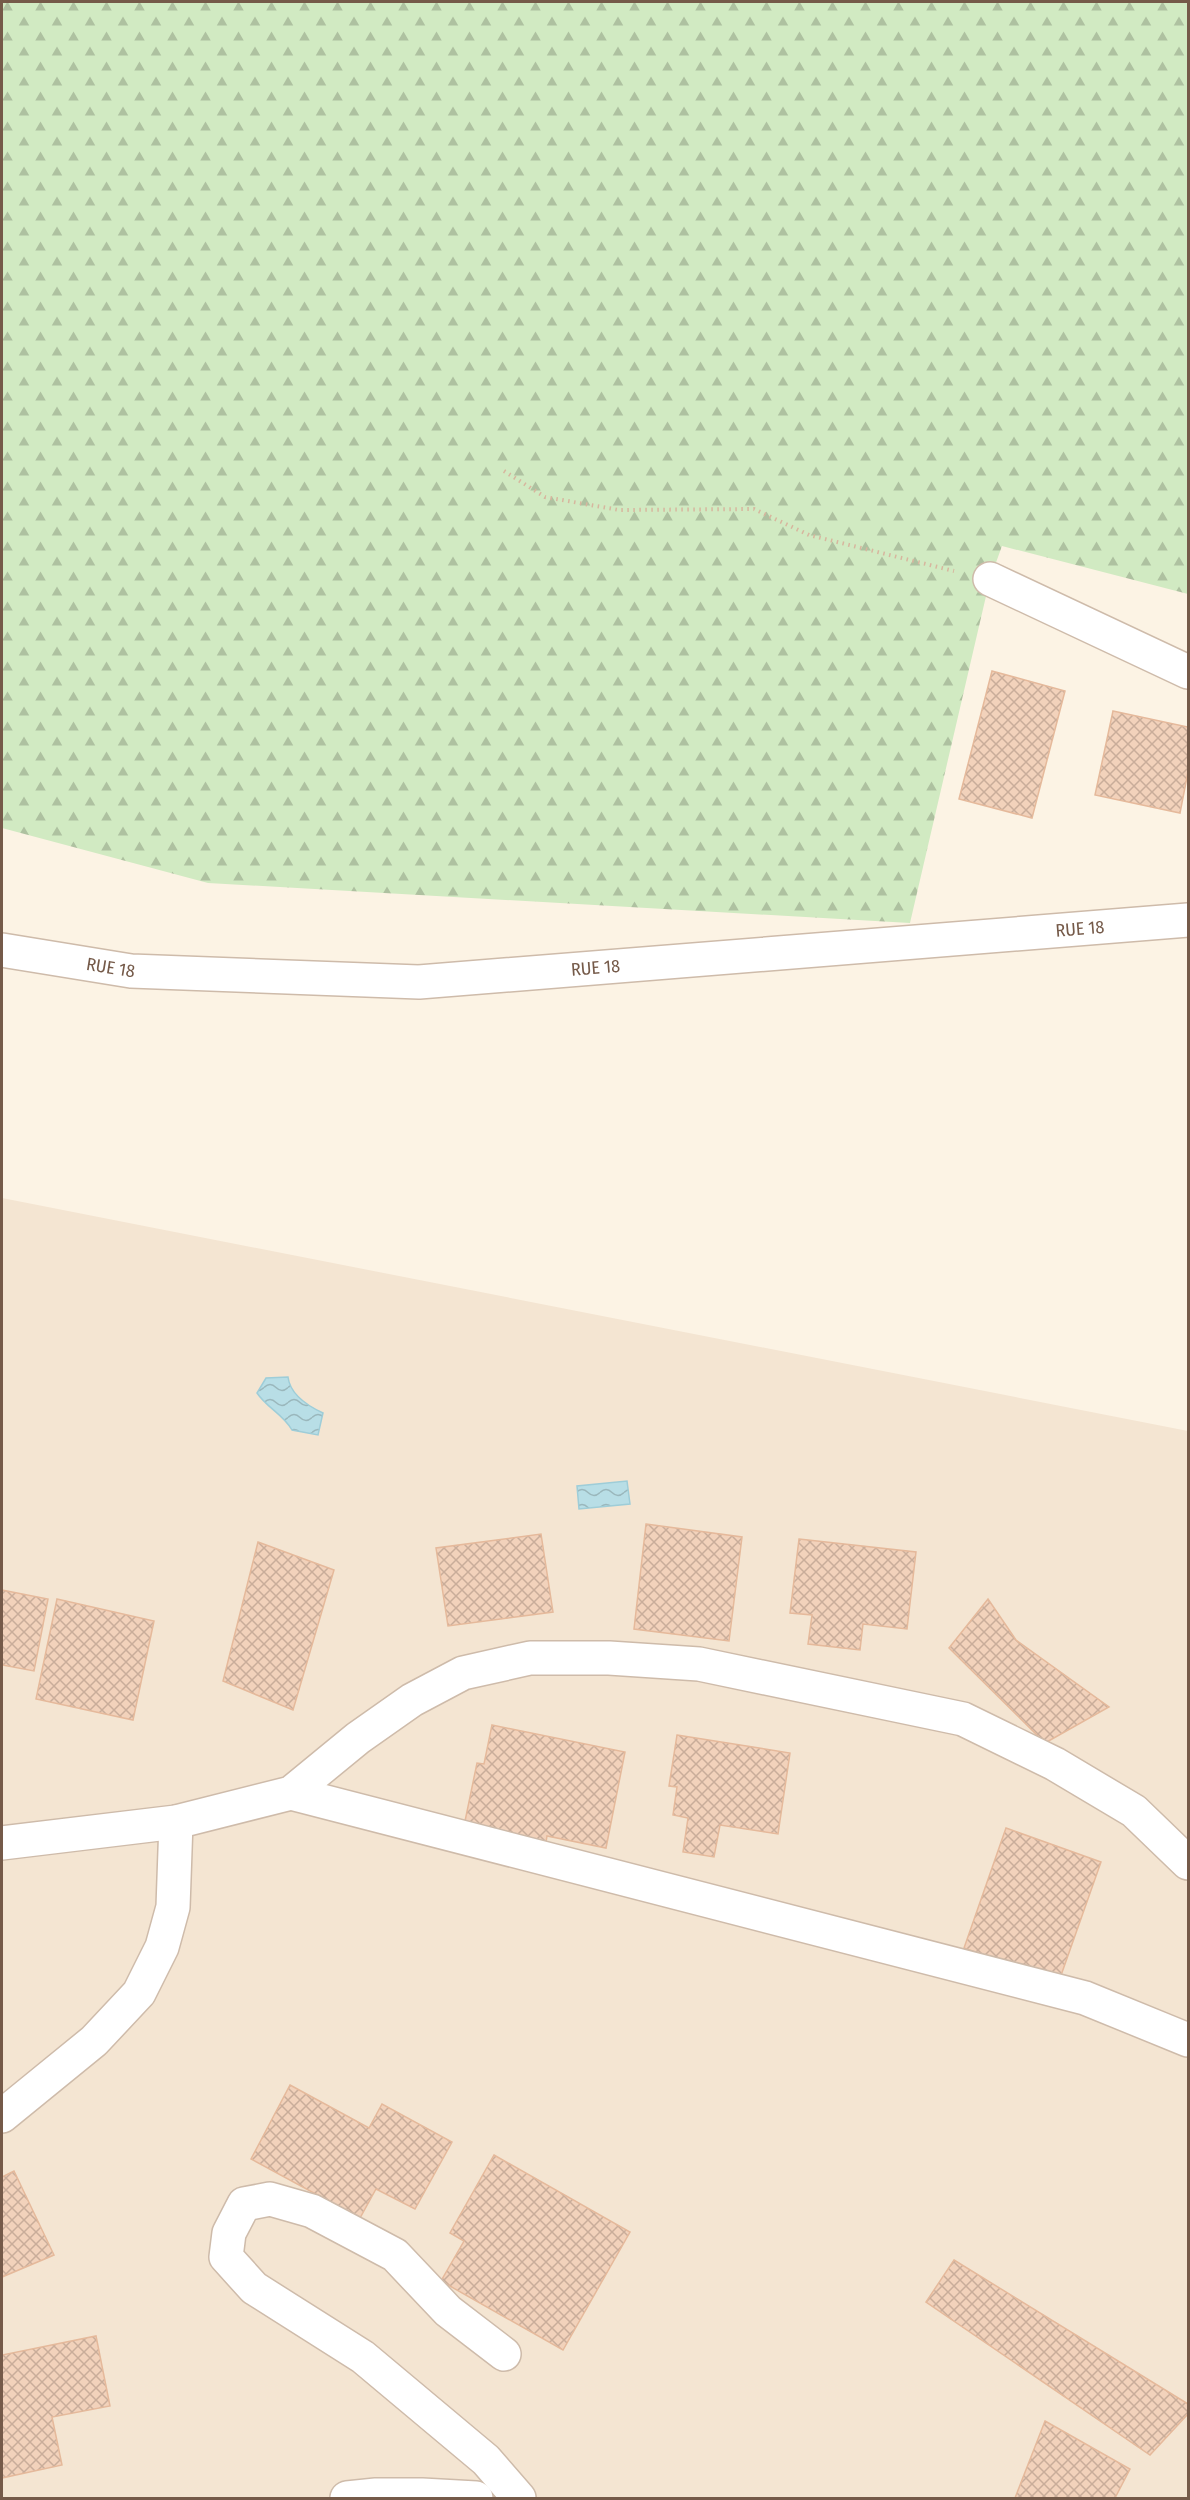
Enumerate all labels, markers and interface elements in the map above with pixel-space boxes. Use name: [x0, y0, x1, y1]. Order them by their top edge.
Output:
street label: RUE 18: [1055, 916, 1105, 942]
street label: RUE 18: [85, 953, 137, 982]
street label: RUE 18: [570, 955, 621, 981]

